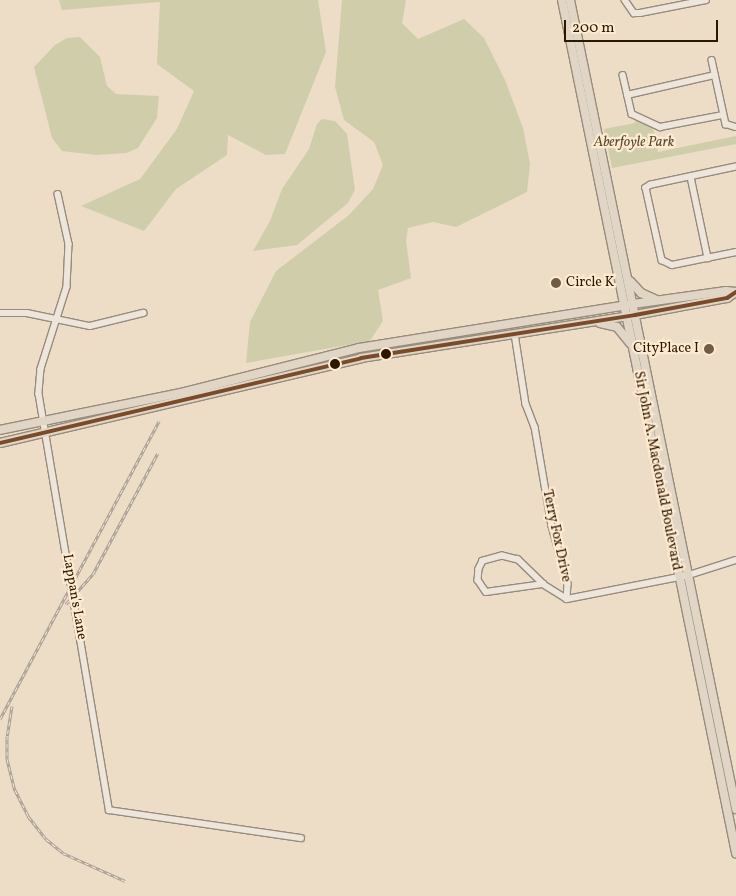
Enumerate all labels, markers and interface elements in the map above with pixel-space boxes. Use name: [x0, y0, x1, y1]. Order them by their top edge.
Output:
scale bar: [566, 10, 720, 42]
text: 200 m: [572, 18, 615, 39]
park label: Aberfoyle Park: [594, 135, 674, 151]
place label: Circle K: [566, 275, 614, 291]
marker: Circle K: [550, 277, 562, 289]
place label: CityPlace I: [633, 341, 699, 357]
marker: CityPlace I: [703, 343, 715, 355]
unlabelled marker: [381, 349, 391, 359]
unlabelled marker: [330, 359, 340, 369]
street label: Sir John A. Macdonald Boulevard: [629, 370, 685, 572]
street label: Terry Fox Drive: [538, 488, 574, 584]
street label: Lappan's Lane: [58, 553, 90, 641]

